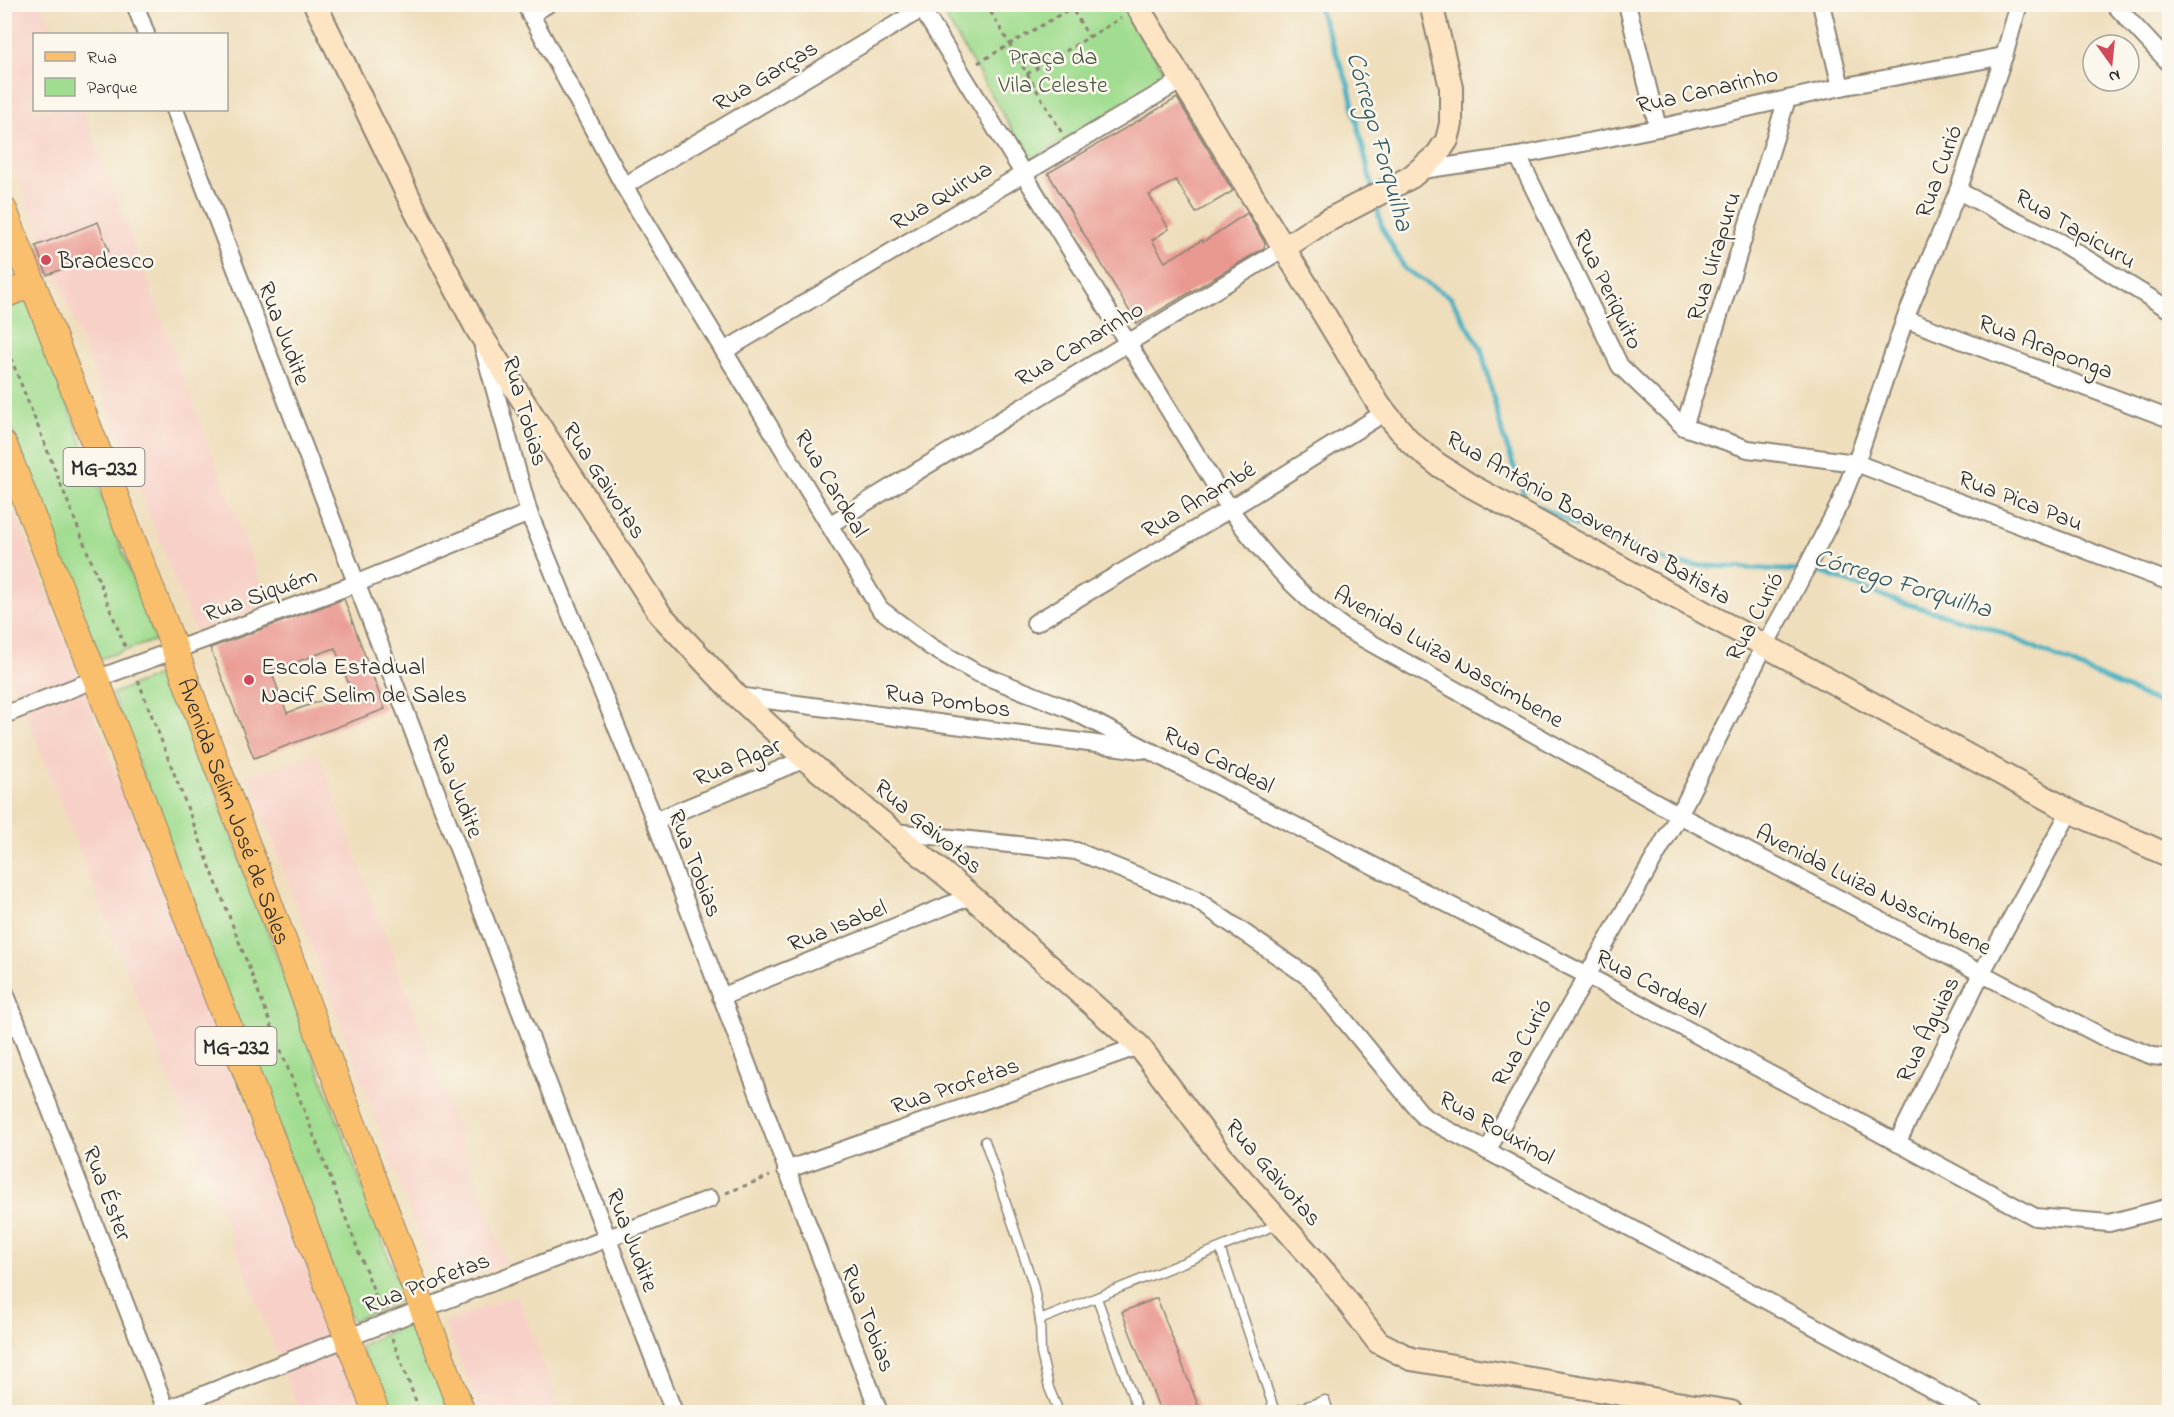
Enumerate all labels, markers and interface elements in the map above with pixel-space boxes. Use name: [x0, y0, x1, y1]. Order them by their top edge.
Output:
street label: Rua Garças: [707, 32, 826, 122]
legend: [33, 33, 228, 111]
north arrow: [2081, 33, 2141, 93]
park label: Praça da Vila Celeste: [997, 41, 1108, 104]
text: Rua: [87, 46, 117, 72]
water label: Córrego Forquilha: [1334, 48, 1422, 237]
street label: Rua Canarinho: [1633, 58, 1782, 125]
text: N: [2106, 63, 2123, 89]
text: Parque: [87, 76, 138, 102]
street label: Rua Curió: [1907, 120, 1973, 223]
street label: Rua Quirua: [885, 153, 1000, 241]
street label: Rua Tapicuru: [2007, 181, 2142, 279]
street label: Rua Uirapuru: [1679, 188, 1752, 326]
street label: Rua Periquito: [1563, 224, 1651, 356]
place label: Bradesco: [57, 245, 154, 280]
marker: Bradesco: [39, 253, 53, 267]
street label: Rua Judite: [247, 277, 318, 391]
street label: Rua Canarinho: [1009, 293, 1151, 397]
street label: Rua Araponga: [1972, 307, 2118, 390]
street label: Rua Tobias: [491, 353, 556, 471]
street label: Rua Gaivotas: [552, 416, 654, 547]
street label: Rua Antônio Boaventura Batista: [1438, 423, 1737, 615]
street label: Rua Cardeal: [784, 424, 876, 545]
road number: MG-232: [63, 448, 144, 486]
street label: Rua Anambé: [1136, 453, 1263, 549]
street label: Rua Pica Pau: [1953, 462, 2088, 542]
water label: Córrego Forquilha: [1808, 540, 1997, 630]
street label: Rua Siquém: [199, 560, 323, 633]
street label: Rua Curió: [1718, 566, 1794, 668]
street label: Avenida Luiza Nascimbene: [1326, 578, 1570, 739]
place label: Escola Estadual Nacif Selim de Sales: [261, 651, 467, 714]
marker: Escola Estadual Nacif Selim de Sales: [242, 673, 256, 687]
street label: Avenida Selim José de Sales: [167, 674, 298, 950]
street label: Rua Pombos: [882, 676, 1013, 729]
street label: Rua Cardeal: [1156, 718, 1280, 804]
street label: Rua Agar: [689, 729, 788, 797]
street label: Rua Judite: [420, 730, 491, 844]
street label: Rua Gaivotas: [865, 772, 990, 884]
street label: Rua Tobias: [657, 805, 730, 923]
street label: Avenida Luiza Nascimbene: [1749, 816, 1997, 966]
street label: Rua Isabel: [783, 892, 893, 963]
street label: Rua Cardeal: [1588, 941, 1711, 1029]
street label: Rua Águias: [1888, 971, 1970, 1089]
street label: Rua Curió: [1484, 993, 1563, 1094]
road number: MG-232: [196, 1027, 276, 1065]
street label: Rua Profetas: [887, 1049, 1025, 1126]
street label: Rua Rouxinol: [1431, 1083, 1560, 1176]
street label: Rua Gaivotas: [1215, 1112, 1329, 1235]
street label: Rua Éster: [72, 1141, 140, 1247]
street label: Rua Judite: [595, 1184, 666, 1298]
street label: Rua Profetas: [358, 1244, 495, 1325]
street label: Rua Tobias: [830, 1260, 903, 1378]

